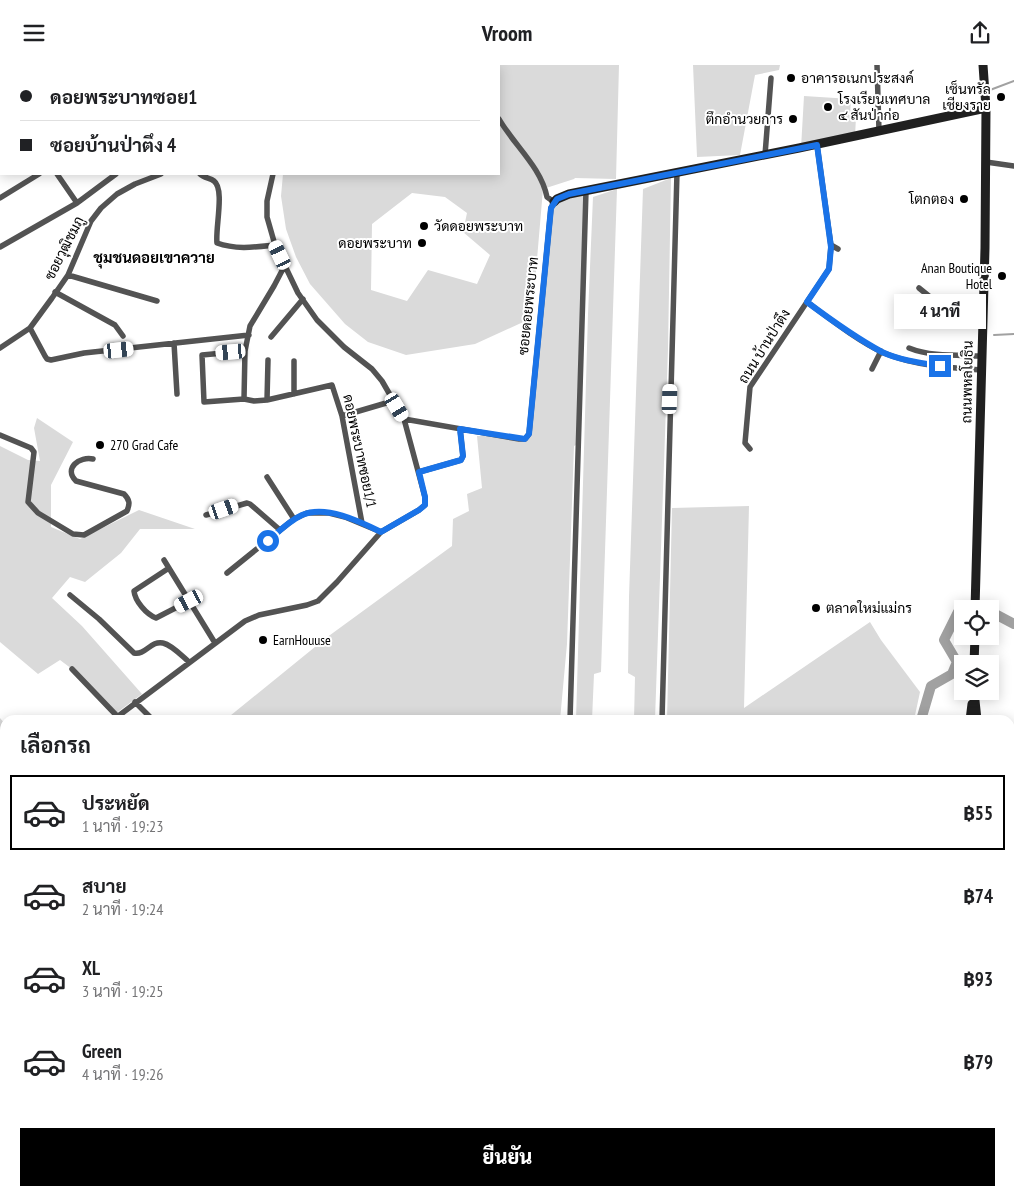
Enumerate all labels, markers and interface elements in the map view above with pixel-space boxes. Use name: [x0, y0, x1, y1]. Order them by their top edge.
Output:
icon: menu: [20, 19, 48, 47]
text: Vroom: [482, 19, 532, 47]
icon: share: [966, 19, 994, 47]
place label: อาคารอเนกประสงค์: [801, 69, 914, 87]
marker: อาคารอเนกประสงค์: [785, 72, 797, 84]
place label: เซ็นทรัล เชียงราย: [942, 80, 991, 114]
text: ดอยพระบาทซอย1: [50, 85, 197, 109]
place label: โรงเรียนเทศบาล ๔ สันป่าก่อ: [837, 90, 930, 124]
marker: เซ็นทรัล เชียงราย: [995, 91, 1007, 103]
marker: โรงเรียนเทศบาล ๔ สันป่าก่อ: [822, 101, 834, 113]
place label: ตึกอำนวยการ: [706, 110, 783, 128]
marker: ตึกอำนวยการ: [787, 113, 799, 125]
text: ซอยบ้านป่าตึง 4: [50, 133, 176, 157]
place label: โตกตอง: [908, 190, 954, 208]
marker: โตกตอง: [958, 193, 970, 205]
street label: ซอยวุฒิชมภู: [40, 213, 89, 283]
place label: วัดดอยพระบาท: [434, 217, 523, 235]
marker: วัดดอยพระบาท: [418, 220, 430, 232]
place label: ดอยพระบาท: [338, 234, 412, 252]
marker: ดอยพระบาท: [416, 237, 428, 249]
car: [266, 238, 293, 272]
district label: ชุมชนดอยเขาควาย: [93, 248, 215, 269]
street label: ซอยดอยพระบาท: [514, 256, 542, 356]
place label: Anan Boutique Hotel: [921, 259, 993, 293]
marker: Anan Boutique Hotel: [996, 270, 1008, 282]
callout: 4 นาที: [894, 293, 986, 329]
text: 4 นาที: [920, 301, 960, 321]
street label: ถนน บ้านป่าตึง: [734, 305, 794, 387]
street label: ถนนพหลโยธิน: [957, 340, 977, 424]
car: [103, 341, 134, 359]
car: [215, 343, 246, 361]
route end: [929, 355, 951, 377]
car: [661, 384, 678, 414]
car: [382, 390, 411, 424]
street label: ดอยพระบาทซอย1/1: [339, 393, 381, 509]
place label: 270 Grad Cafe: [110, 436, 179, 454]
marker: 270 Grad Cafe: [94, 439, 106, 451]
car: [207, 497, 240, 521]
route start: [257, 530, 279, 552]
car: [172, 588, 205, 614]
place label: ตลาดใหม่แม่กร: [826, 599, 912, 617]
map controls: [954, 600, 999, 700]
button: locate: [954, 600, 999, 645]
marker: ตลาดใหม่แม่กร: [810, 602, 822, 614]
place label: EarnHouuse: [273, 631, 331, 649]
marker: EarnHouuse: [257, 634, 269, 646]
button: layers: [954, 655, 999, 700]
text: เลือกรถ: [20, 731, 91, 759]
icon: car: [22, 790, 67, 835]
text: ประหยัด: [82, 791, 150, 815]
text: ฿55: [963, 801, 993, 825]
text: 1 นาที · 19:23: [82, 816, 163, 836]
icon: car: [22, 873, 67, 918]
text: สบาย: [82, 874, 127, 898]
text: ฿74: [963, 884, 993, 908]
text: 2 นาที · 19:24: [82, 899, 163, 919]
icon: car: [22, 956, 67, 1001]
text: XL: [82, 956, 100, 980]
text: ฿93: [963, 967, 993, 991]
text: 3 นาที · 19:25: [82, 981, 163, 1001]
icon: car: [22, 1039, 67, 1084]
text: Green: [82, 1039, 122, 1063]
text: ฿79: [963, 1050, 993, 1074]
text: 4 นาที · 19:26: [82, 1064, 163, 1084]
button: ยืนยัน: [20, 1128, 995, 1186]

